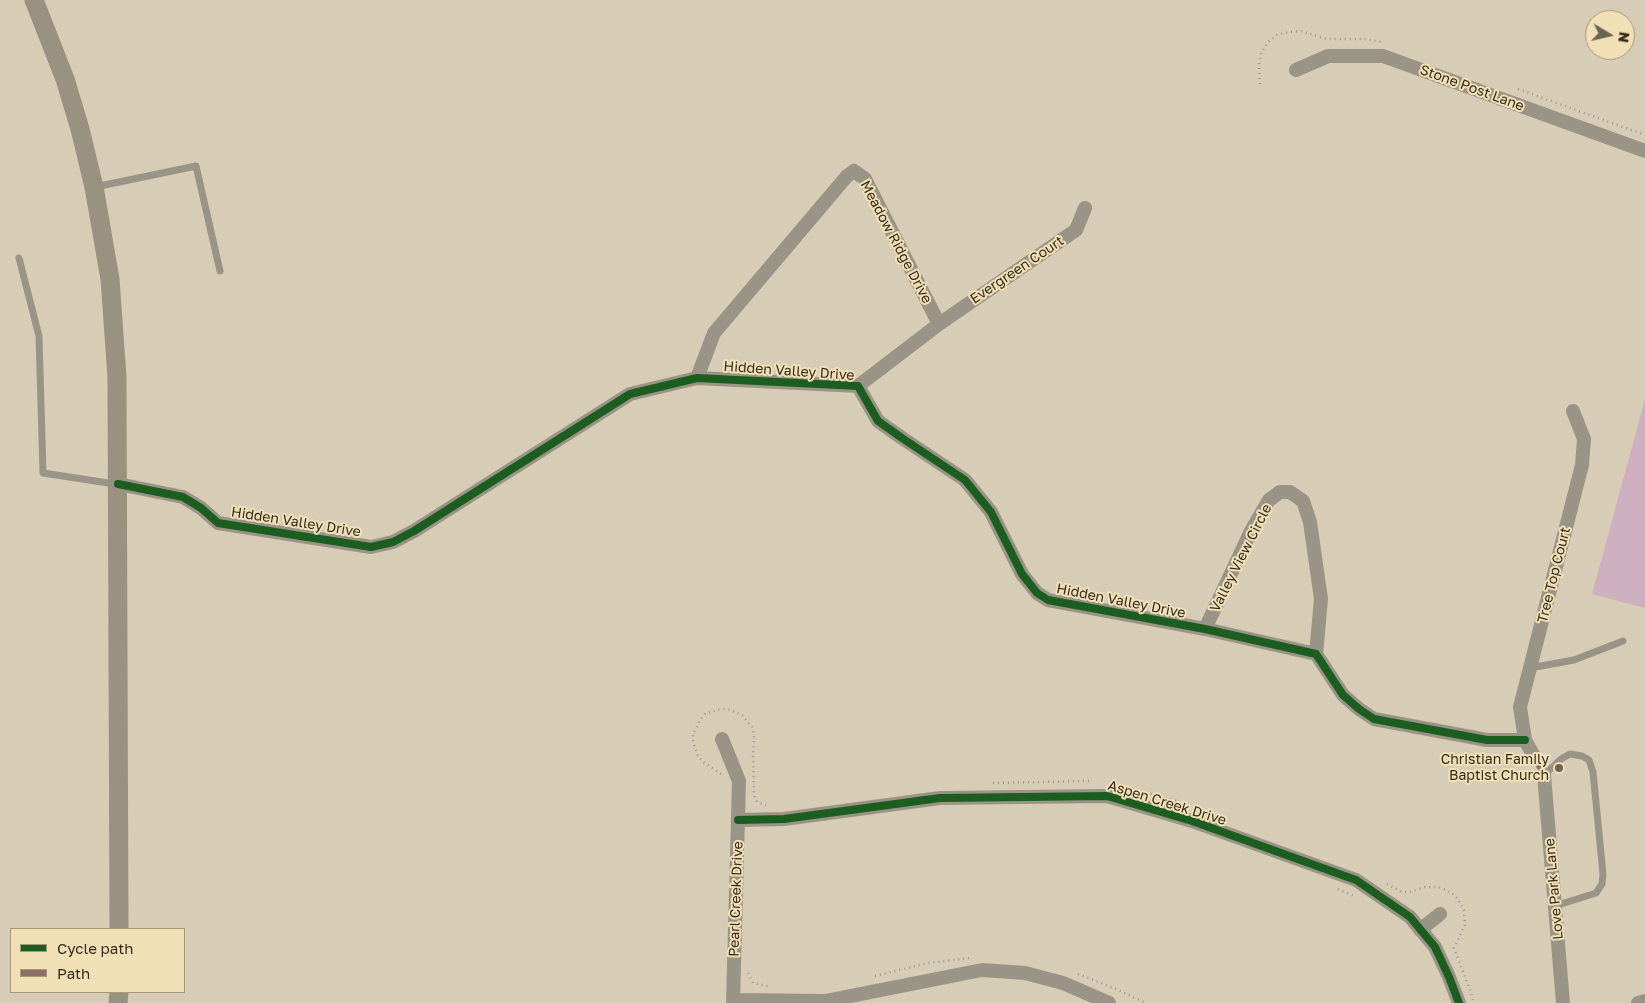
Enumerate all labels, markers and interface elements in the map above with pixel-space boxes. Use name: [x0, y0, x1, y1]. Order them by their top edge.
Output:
north arrow: [1585, 10, 1635, 60]
text: N: [1615, 31, 1634, 44]
street label: Stone Post Lane: [1418, 61, 1526, 115]
street label: Meadow Ridge Drive: [857, 178, 935, 306]
street label: Evergreen Court: [967, 232, 1067, 308]
street label: Hidden Valley Drive: [723, 358, 855, 384]
street label: Valley View Circle: [1206, 501, 1276, 615]
street label: Hidden Valley Drive: [230, 503, 362, 541]
street label: Tree Top Court: [1534, 525, 1574, 625]
street label: Hidden Valley Drive: [1055, 580, 1187, 622]
place label: Christian Family Baptist Church: [1441, 752, 1549, 784]
marker: Christian Family Baptist Church: [1553, 762, 1565, 774]
street label: Aspen Creek Drive: [1106, 777, 1228, 829]
street label: Love Park Lane: [1541, 838, 1567, 940]
street label: Pearl Creek Drive: [726, 841, 746, 957]
legend: [10, 928, 185, 993]
text: Cycle path: [57, 939, 133, 957]
text: Path: [57, 964, 90, 982]

